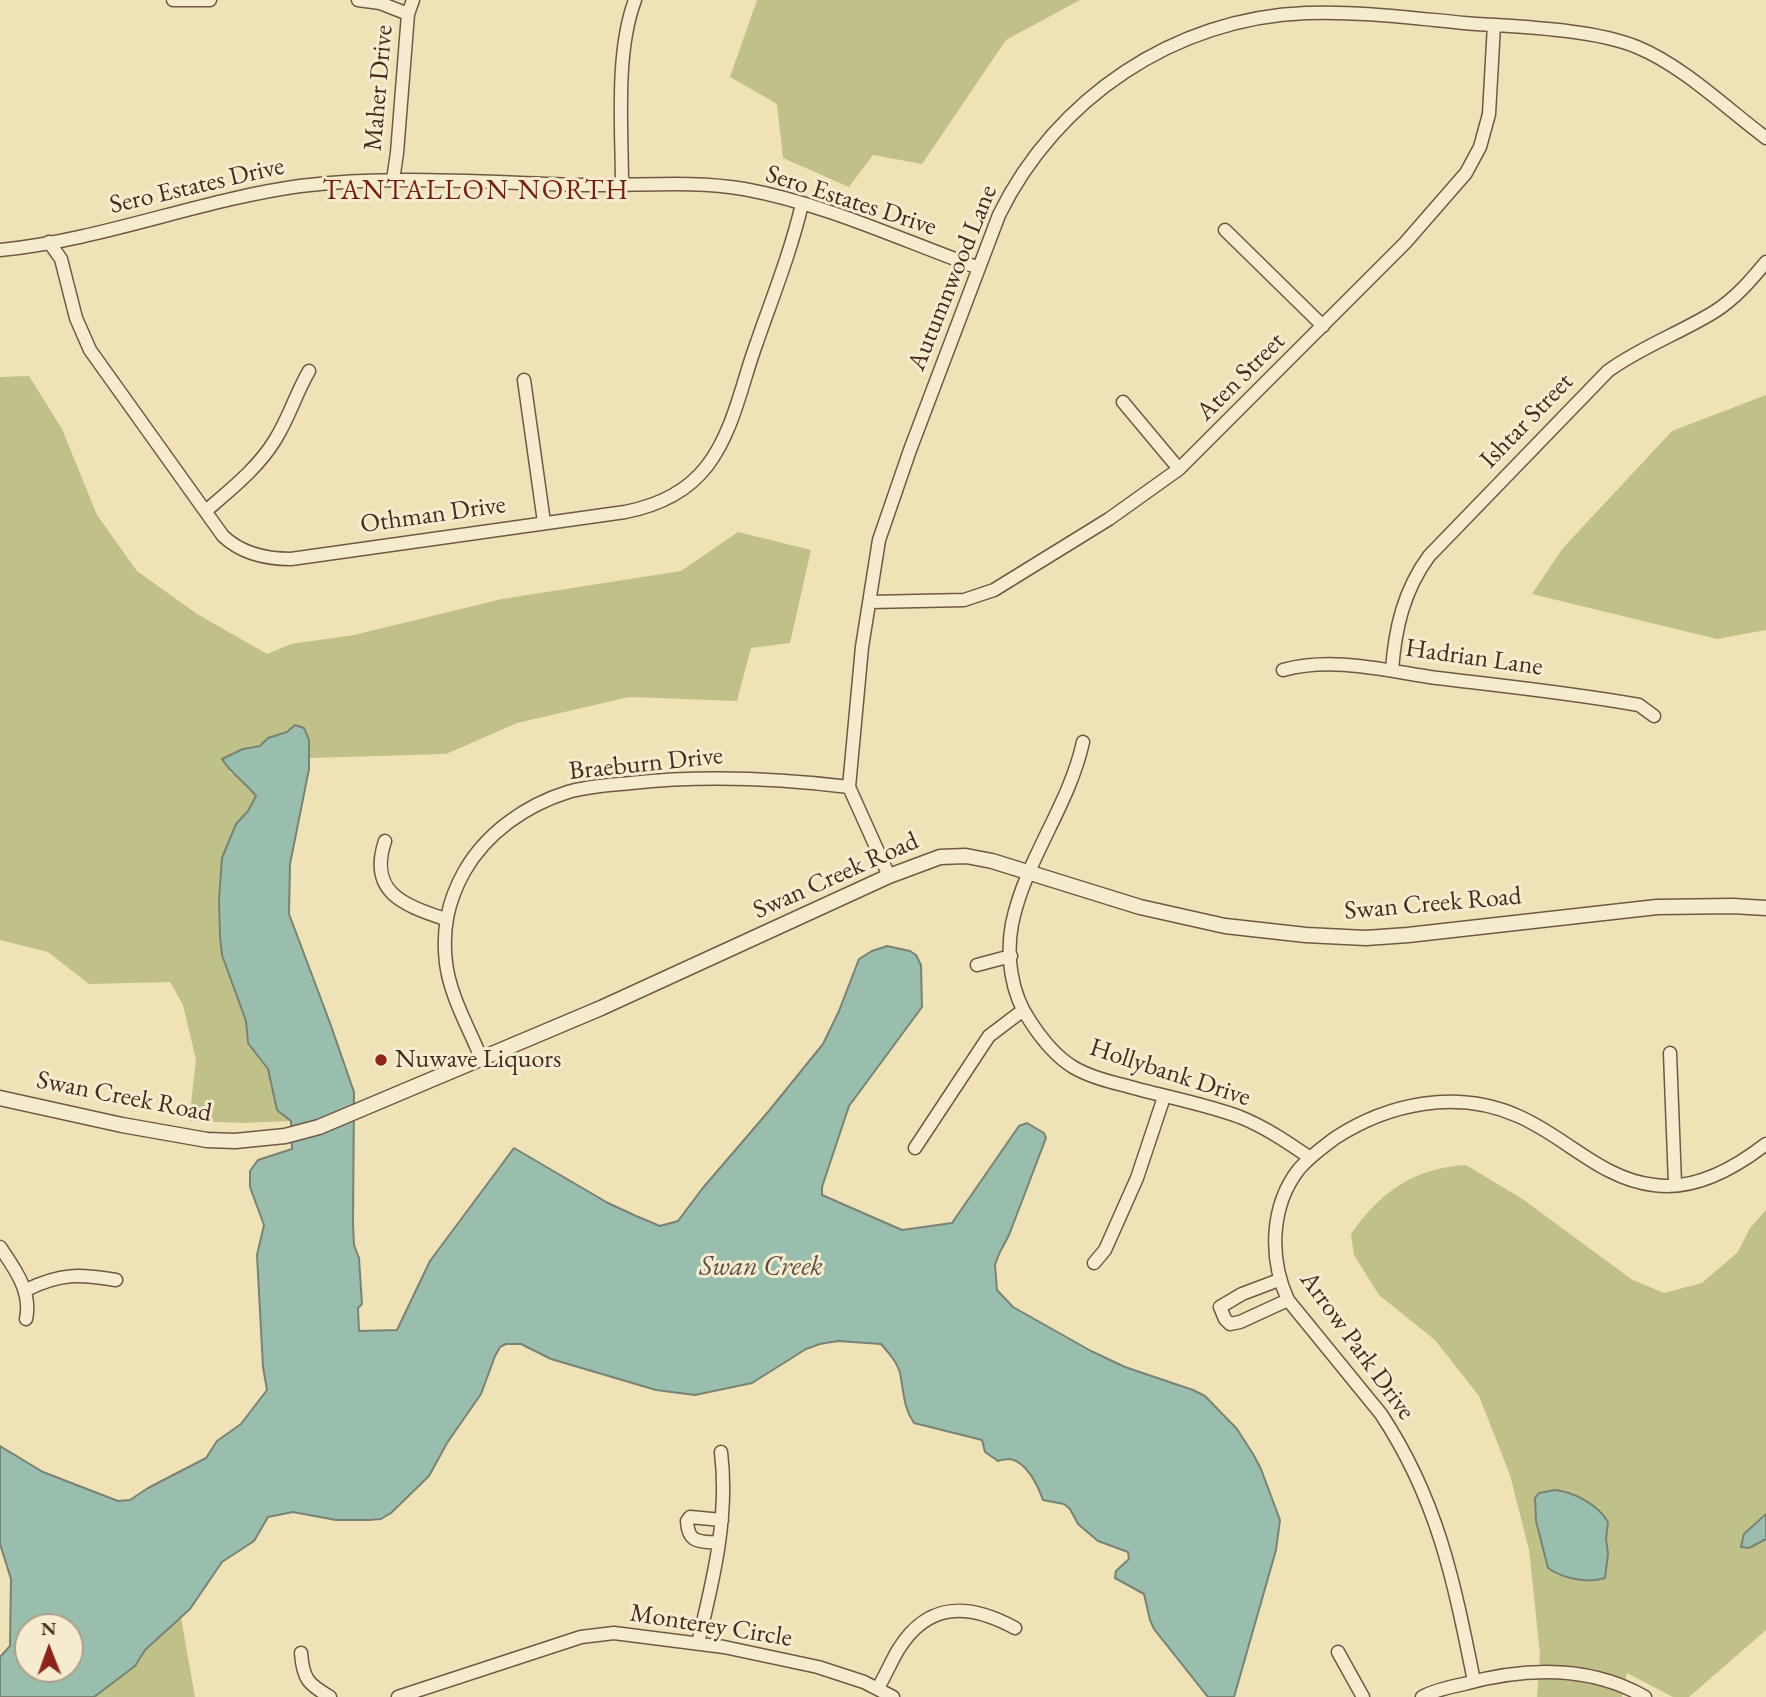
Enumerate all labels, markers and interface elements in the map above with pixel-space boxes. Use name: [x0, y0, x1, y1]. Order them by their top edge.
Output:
street label: Maher Drive: [358, 24, 400, 152]
street label: Sero Estates Drive: [107, 151, 287, 221]
street label: Sero Estates Drive: [762, 159, 940, 243]
district label: TANTALLON NORTH: [324, 174, 628, 208]
street label: Autumnwood Lane: [902, 181, 1004, 375]
street label: Aten Street: [1190, 326, 1292, 428]
street label: Ishtar Street: [1474, 367, 1580, 475]
street label: Othman Drive: [358, 489, 508, 541]
street label: Hadrian Lane: [1403, 633, 1545, 683]
street label: Braeburn Drive: [567, 740, 725, 788]
street label: Swan Creek Road: [748, 826, 924, 926]
street label: Swan Creek Road: [1343, 881, 1523, 927]
street label: Hollybank Drive: [1086, 1032, 1254, 1114]
place label: Nuwave Liquors: [395, 1044, 561, 1076]
marker: Nuwave Liquors: [373, 1052, 389, 1068]
street label: Swan Creek Road: [34, 1065, 214, 1129]
water label: Swan Creek: [699, 1250, 823, 1284]
street label: Arrow Park Drive: [1293, 1266, 1421, 1426]
street label: Monterey Circle: [628, 1598, 794, 1654]
north arrow: [14, 1613, 84, 1683]
text: N: [41, 1616, 57, 1641]

